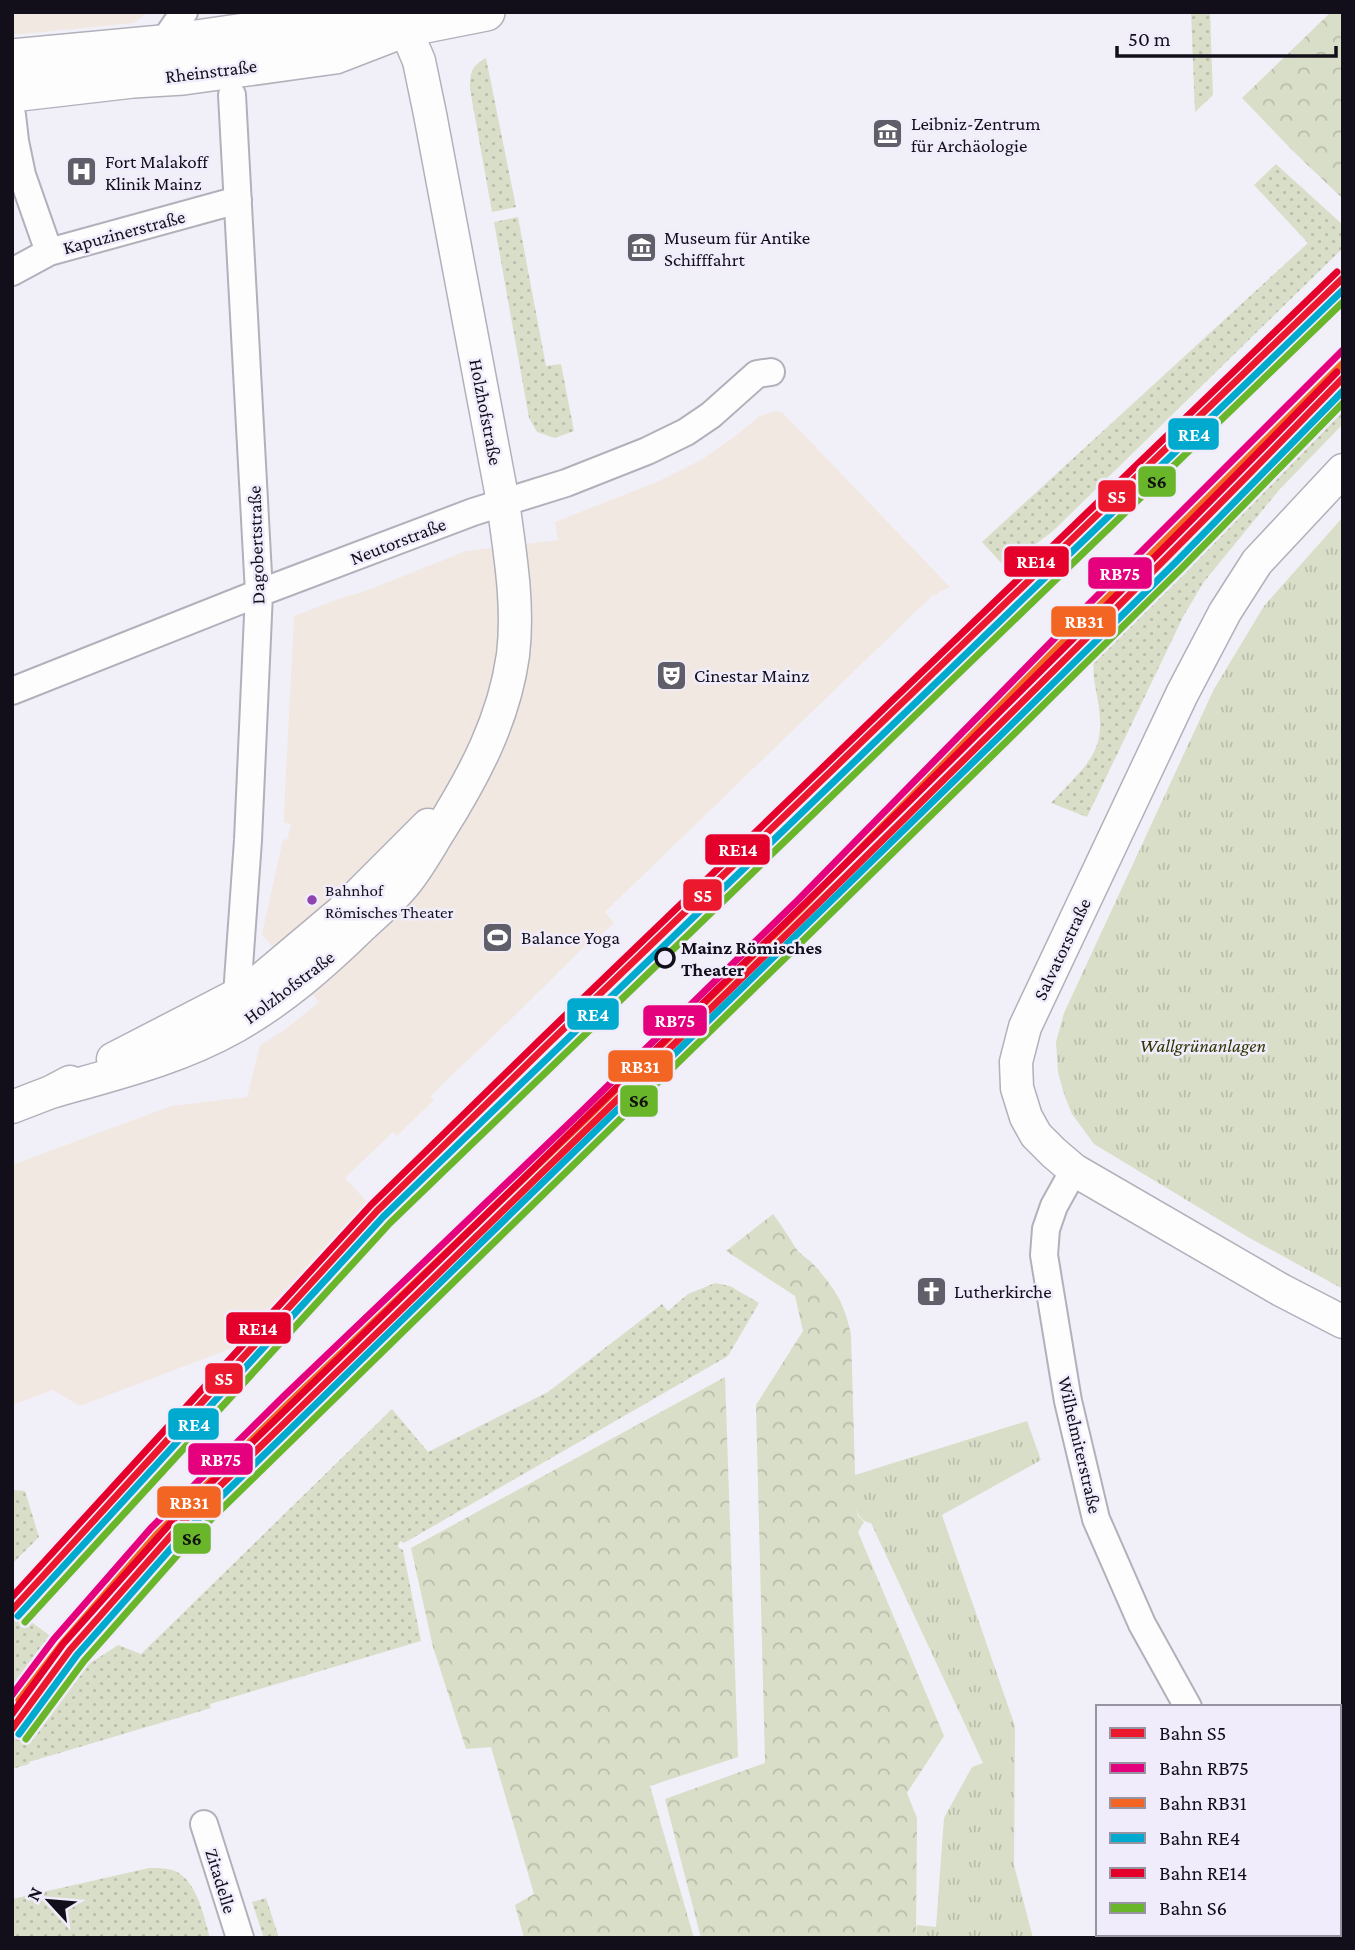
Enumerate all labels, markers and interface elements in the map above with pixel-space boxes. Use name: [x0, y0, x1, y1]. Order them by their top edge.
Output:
scale bar: [1117, 14, 1336, 58]
text: 50 m: [1128, 27, 1171, 51]
street label: Rheinstraße: [164, 55, 258, 87]
place label: Leibniz-Zentrum für Archäologie: [911, 113, 1041, 156]
museum icon: Leibniz-Zentrum für Archäologie: [871, 117, 905, 151]
place label: Fort Malakoff Klinik Mainz: [105, 151, 209, 194]
hospital icon: Fort Malakoff Klinik Mainz: [65, 155, 99, 189]
street label: Kapuzinerstraße: [61, 206, 187, 258]
place label: Museum für Antike Schifffahrt: [664, 227, 810, 270]
museum icon: Museum für Antike Schifffahrt: [624, 231, 658, 265]
street label: Holzhofstraße: [465, 357, 507, 467]
line badge: RE4: [1167, 417, 1220, 451]
text: RE4: [1178, 424, 1210, 445]
line badge: S6: [1137, 465, 1177, 498]
text: S6: [1147, 471, 1167, 492]
line badge: S5: [1097, 479, 1137, 513]
street label: Dagobertstraße: [243, 485, 269, 605]
text: S5: [1108, 486, 1126, 507]
street label: Neutorstraße: [347, 513, 449, 569]
line badge: RE14: [1003, 545, 1070, 578]
text: RE14: [1016, 551, 1056, 572]
line badge: RB75: [1087, 556, 1153, 590]
text: RB75: [1100, 563, 1140, 584]
line badge: RB31: [1050, 605, 1117, 638]
text: RB31: [1064, 611, 1104, 632]
theatre icon: Cinestar Mainz: [654, 658, 688, 692]
place label: Cinestar Mainz: [694, 665, 809, 686]
line badge: RE14: [704, 833, 771, 866]
text: RE14: [718, 839, 758, 860]
line badge: S5: [682, 878, 723, 912]
place label: Bahnhof Römisches Theater: [325, 881, 454, 922]
text: S5: [694, 885, 712, 906]
marker: Bahnhof Römisches Theater: [305, 893, 319, 907]
street label: Salvatorstraße: [1029, 895, 1095, 1003]
sports icon: Balance Yoga: [481, 920, 515, 954]
place label: Balance Yoga: [521, 927, 620, 948]
place label: Mainz Römisches Theater: [681, 937, 822, 980]
street label: Holzhofstraße: [240, 946, 338, 1028]
marker: Mainz Römisches Theater: [655, 948, 675, 968]
line badge: RE4: [566, 997, 620, 1031]
text: RE4: [577, 1004, 609, 1025]
line badge: RB75: [642, 1004, 708, 1037]
text: RB75: [655, 1010, 695, 1031]
park label: Wallgrünanlagen: [1140, 1035, 1266, 1056]
line badge: RB31: [607, 1049, 674, 1083]
text: RB31: [620, 1056, 660, 1077]
line badge: S6: [619, 1084, 659, 1118]
text: S6: [629, 1090, 649, 1111]
church icon: Lutherkirche: [914, 1274, 948, 1308]
place label: Lutherkirche: [954, 1281, 1052, 1302]
line badge: RE14: [225, 1311, 292, 1345]
text: RE14: [238, 1318, 278, 1339]
line badge: S5: [204, 1362, 244, 1395]
text: S5: [215, 1368, 233, 1389]
street label: Wilhelmiterstraße: [1054, 1374, 1106, 1516]
line badge: RE4: [167, 1407, 220, 1441]
text: RE4: [178, 1414, 210, 1435]
line badge: RB75: [187, 1442, 254, 1476]
text: RB75: [201, 1449, 241, 1470]
line badge: RB31: [156, 1485, 222, 1519]
text: RB31: [169, 1492, 209, 1513]
line badge: S6: [172, 1522, 212, 1555]
text: S6: [182, 1528, 202, 1549]
legend: [1096, 1705, 1341, 1936]
text: Bahn S5: [1159, 1721, 1226, 1745]
text: Bahn RB75: [1159, 1756, 1249, 1780]
text: Bahn RB31: [1159, 1791, 1247, 1815]
text: Bahn RE4: [1159, 1826, 1240, 1850]
street label: Zitadelle: [201, 1846, 241, 1916]
text: Bahn RE14: [1159, 1861, 1247, 1885]
north arrow: [14, 1866, 84, 1936]
text: N: [22, 1883, 46, 1904]
text: Bahn S6: [1159, 1896, 1227, 1920]

